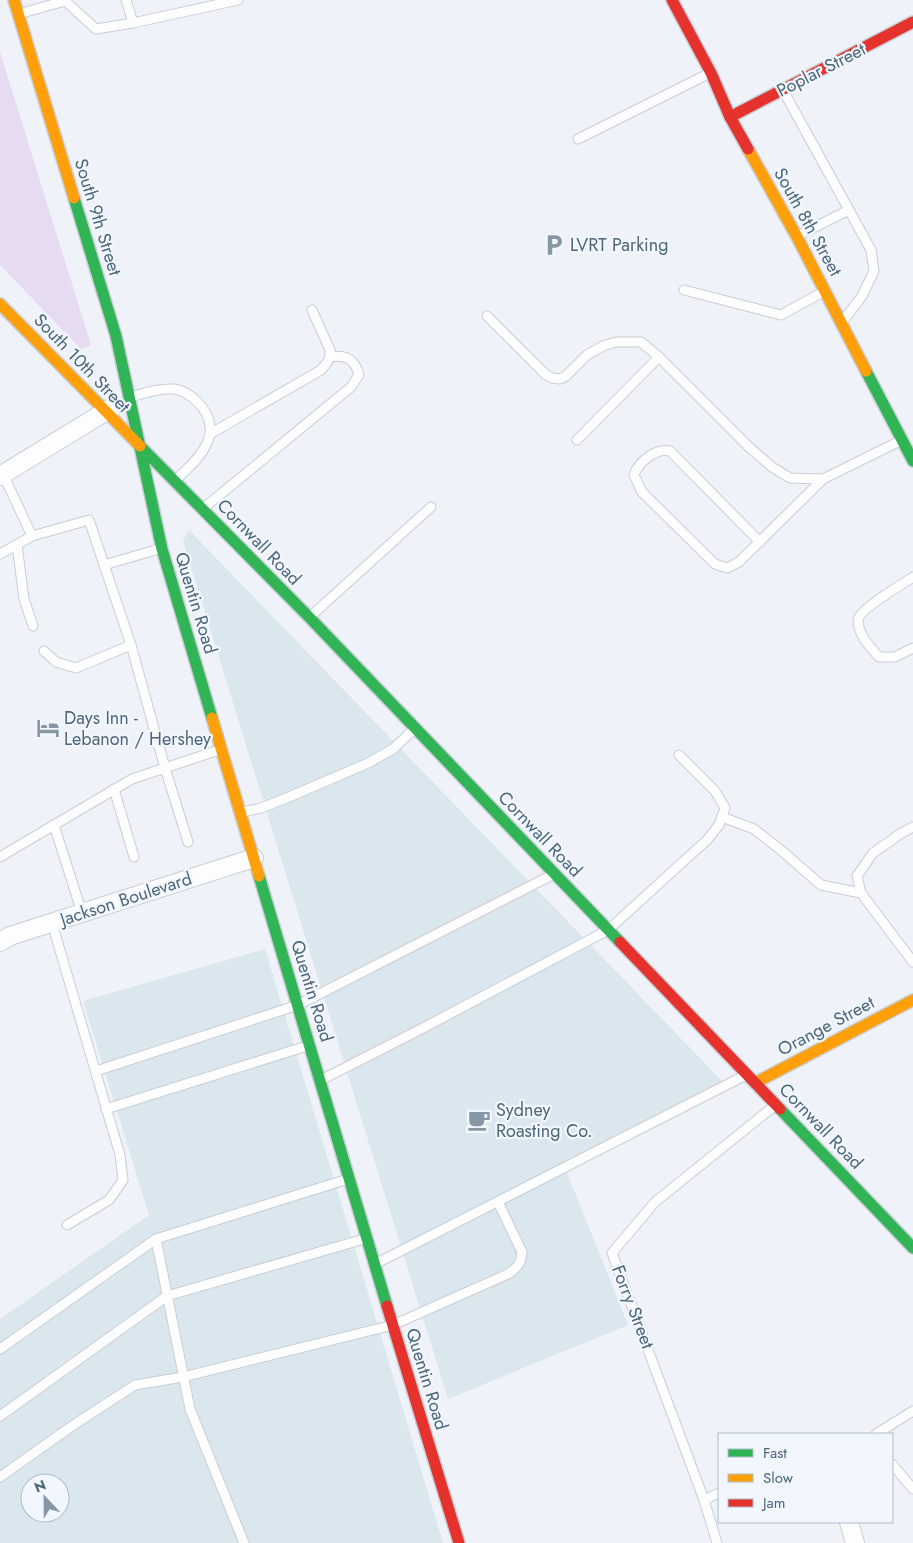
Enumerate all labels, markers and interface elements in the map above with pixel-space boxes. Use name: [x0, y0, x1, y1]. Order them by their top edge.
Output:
street label: Poplar Street: [772, 36, 871, 104]
street label: South 9th Street: [68, 155, 128, 279]
street label: South 8th Street: [767, 163, 849, 281]
parking icon: LVRT Parking: [541, 232, 567, 258]
place label: LVRT Parking: [570, 232, 669, 258]
street label: South 10th Street: [28, 307, 137, 419]
street label: Cornwall Road: [211, 493, 307, 591]
street label: Quentin Road: [168, 549, 224, 657]
place label: Days Inn - Lebanon / Hershey: [64, 705, 211, 752]
hotel icon: Days Inn - Lebanon / Hershey: [35, 715, 61, 741]
street label: Cornwall Road: [492, 785, 588, 883]
street label: Jackson Boulevard: [55, 865, 195, 933]
street label: Quentin Road: [284, 937, 340, 1045]
street label: Orange Street: [773, 989, 880, 1062]
street label: Cornwall Road: [773, 1077, 869, 1175]
place label: Sydney Roasting Co.: [496, 1097, 593, 1144]
cafe icon: Sydney Roasting Co.: [466, 1107, 492, 1133]
street label: Forry Street: [605, 1262, 661, 1353]
street label: Quentin Road: [399, 1325, 455, 1433]
legend: [718, 1433, 893, 1523]
text: Fast: [763, 1442, 787, 1464]
text: Slow: [763, 1467, 794, 1489]
north arrow: [20, 1473, 70, 1523]
text: N: [31, 1475, 49, 1497]
text: Jam: [761, 1492, 786, 1514]

